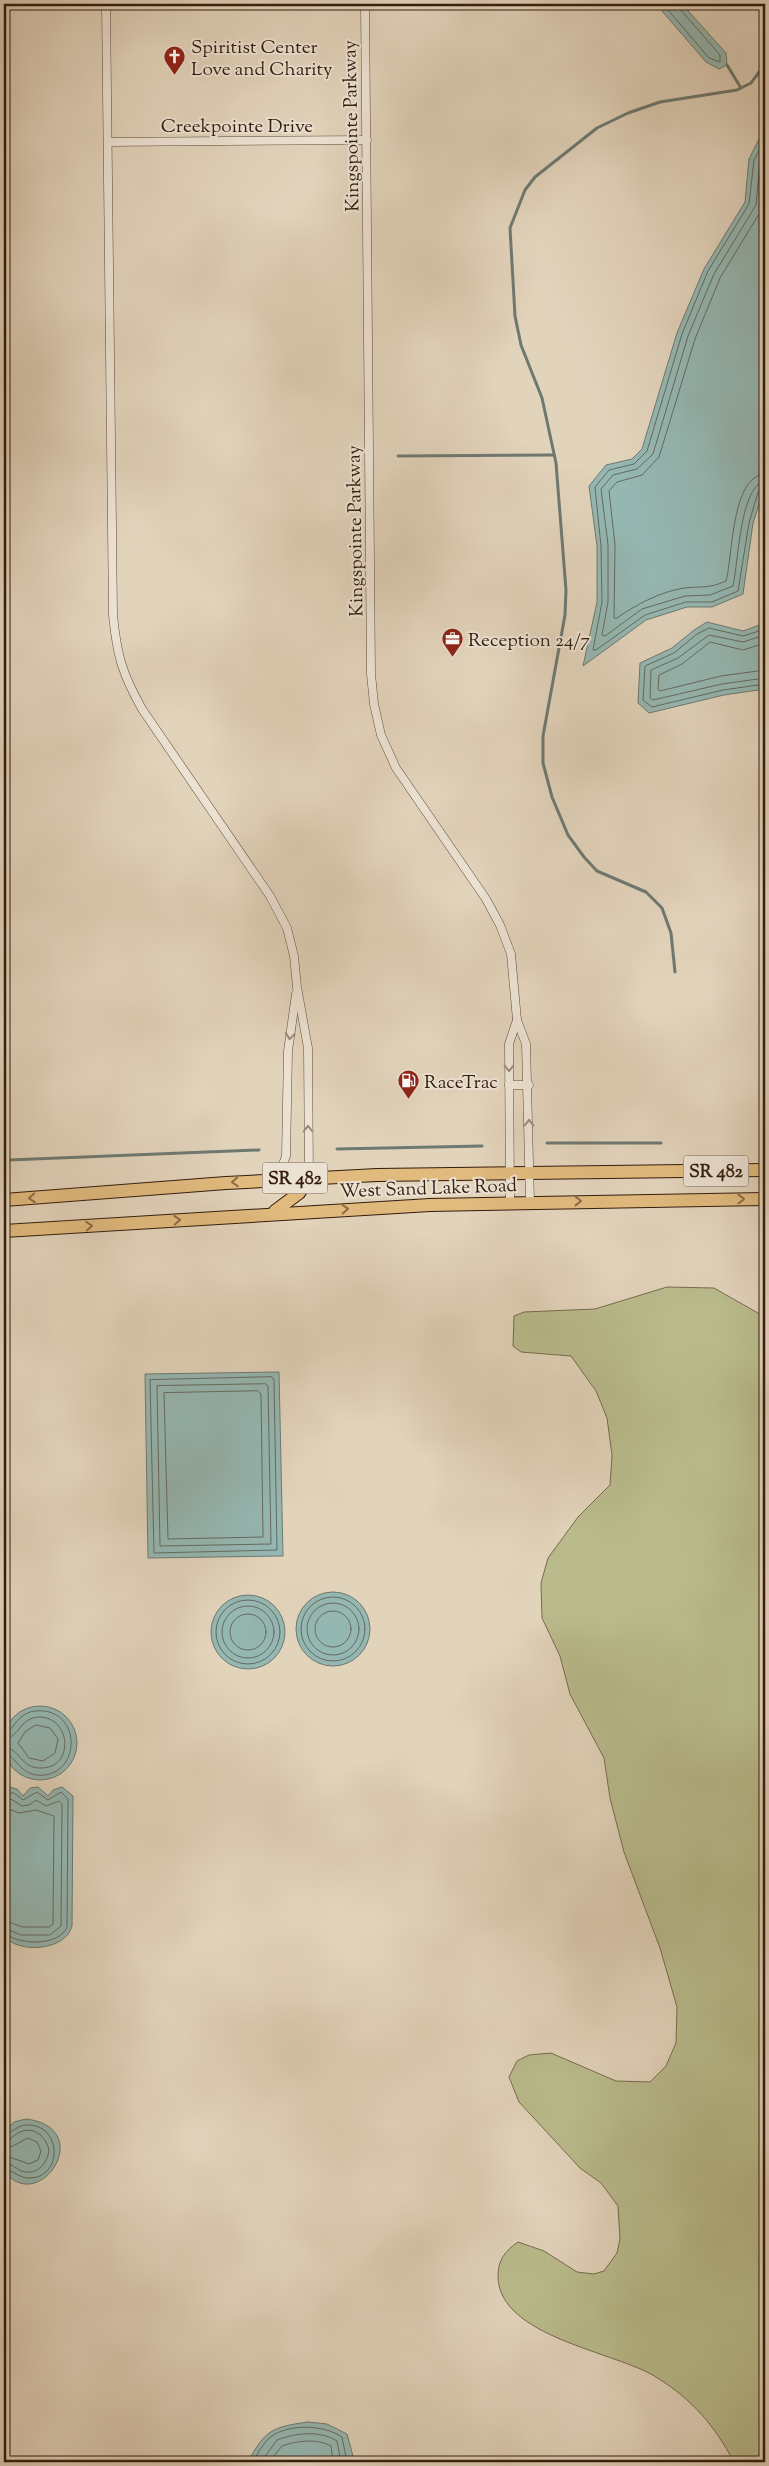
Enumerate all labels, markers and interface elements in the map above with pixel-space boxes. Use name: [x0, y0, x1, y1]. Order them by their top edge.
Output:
place label: Spiritist Center Love and Charity: [191, 35, 333, 84]
street label: Kingspointe Parkway: [337, 39, 367, 212]
church icon: Spiritist Center Love and Charity: [163, 45, 187, 76]
street label: Creekpointe Drive: [161, 114, 313, 141]
street label: Kingspointe Parkway: [341, 444, 371, 617]
office icon: Reception 24/7: [440, 627, 464, 658]
place label: Reception 24/7: [468, 628, 590, 655]
one-way arrow: [285, 1032, 296, 1040]
one-way arrow: [504, 1064, 514, 1072]
fuel station icon: RaceTrac: [396, 1069, 420, 1100]
place label: RaceTrac: [424, 1070, 498, 1097]
one-way arrow: [524, 1119, 534, 1127]
one-way arrow: [303, 1125, 313, 1132]
road number: SR 482: [684, 1156, 748, 1186]
road number: SR 482: [262, 1162, 328, 1194]
street label: West Sand Lake Road: [339, 1173, 518, 1206]
one-way arrow: [231, 1176, 239, 1187]
one-way arrow: [28, 1192, 36, 1203]
one-way arrow: [738, 1194, 745, 1204]
one-way arrow: [575, 1196, 583, 1206]
one-way arrow: [341, 1203, 349, 1214]
one-way arrow: [173, 1214, 181, 1225]
one-way arrow: [85, 1221, 93, 1232]

